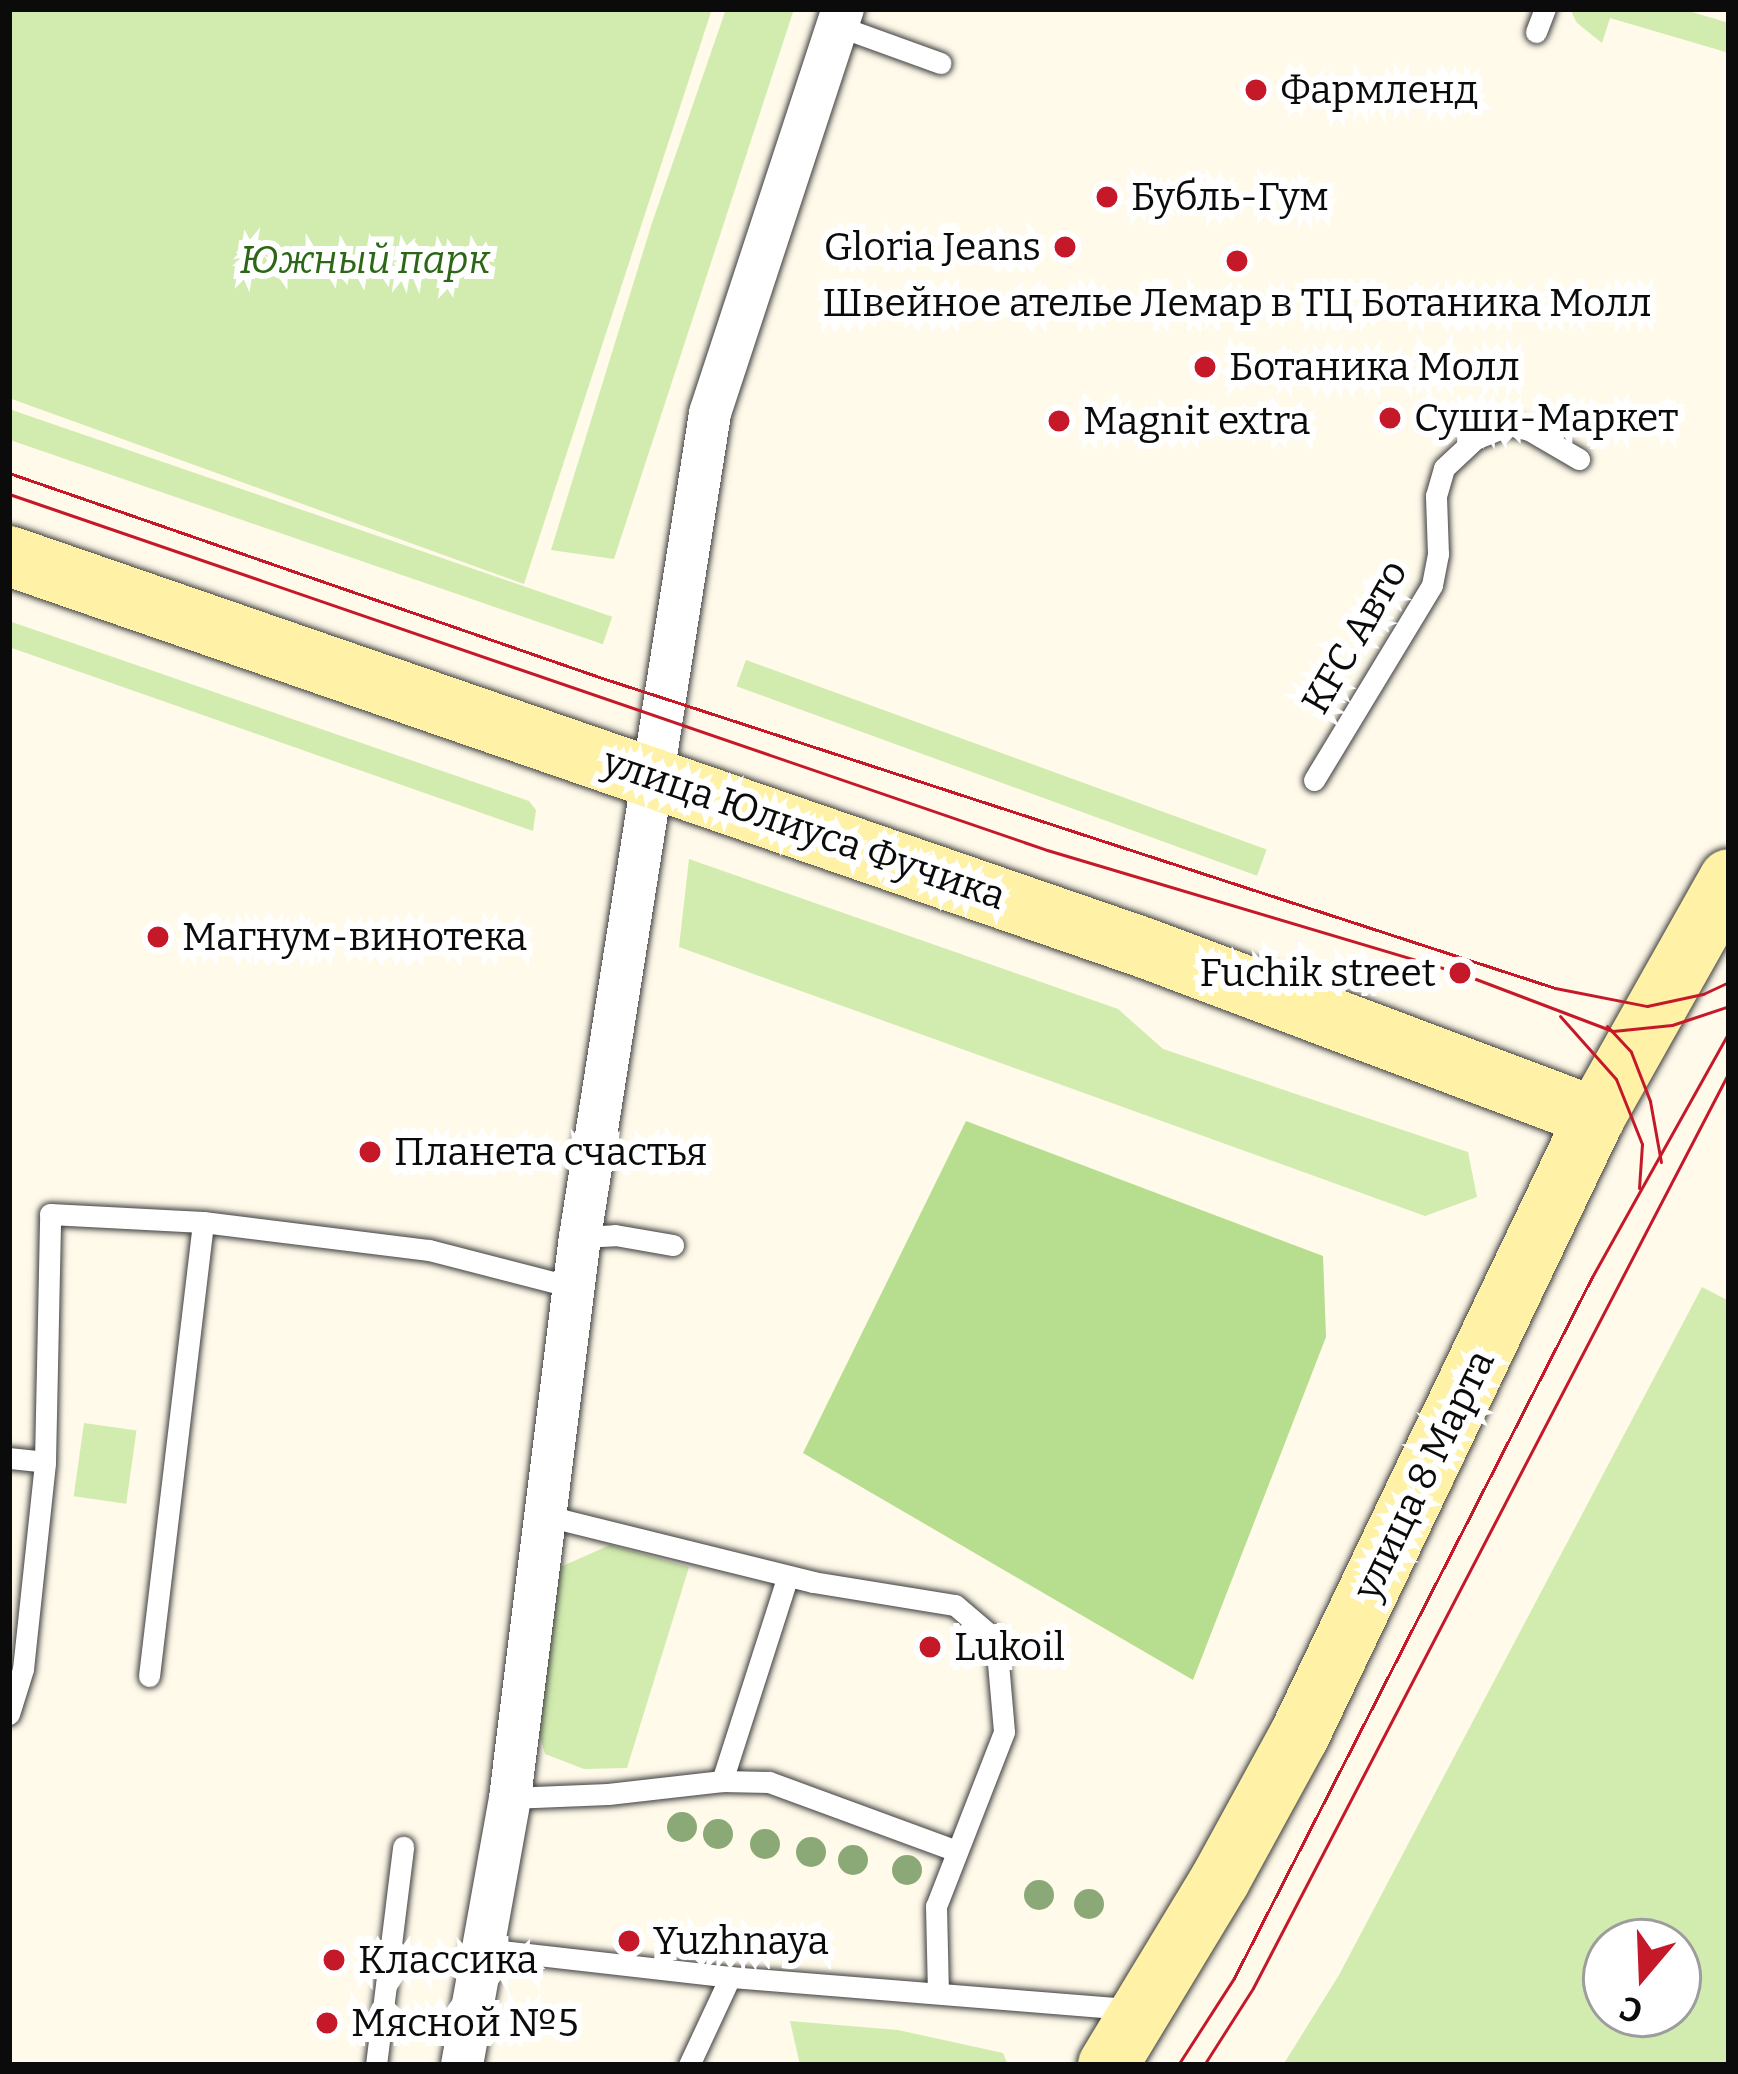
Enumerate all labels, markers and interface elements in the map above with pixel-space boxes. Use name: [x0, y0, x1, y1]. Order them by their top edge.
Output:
place label: Фармленд: [1280, 67, 1478, 113]
marker: Фармленд: [1243, 77, 1269, 103]
place label: Бубль-Гум: [1131, 174, 1329, 220]
marker: Бубль-Гум: [1094, 184, 1120, 210]
place label: Gloria Jeans: [824, 224, 1041, 270]
marker: Gloria Jeans: [1052, 234, 1078, 260]
park label: Южный парк: [240, 237, 490, 283]
marker: Швейное ателье Лемар в ТЦ Ботаника Молл: [1224, 248, 1250, 274]
place label: Швейное ателье Лемар в ТЦ Ботаника Молл: [823, 280, 1651, 326]
place label: Ботаника Молл: [1229, 344, 1520, 390]
marker: Ботаника Молл: [1192, 354, 1218, 380]
place label: Суши-Маркет: [1414, 395, 1678, 441]
place label: Magnit extra: [1083, 398, 1310, 444]
marker: Суши-Маркет: [1377, 405, 1403, 431]
marker: Magnit extra: [1046, 408, 1072, 434]
street label: KFC Авто: [1292, 552, 1418, 722]
street label: улица Юлиуса Фучика: [597, 738, 1011, 920]
place label: Магнум-винотека: [182, 914, 527, 960]
marker: Магнум-винотека: [145, 924, 171, 950]
place label: Fuchik street: [1199, 950, 1436, 996]
marker: Fuchik street: [1447, 960, 1473, 986]
place label: Планета счастья: [394, 1129, 707, 1175]
marker: Планета счастья: [357, 1139, 383, 1165]
street label: улица 8 Марта: [1343, 1342, 1505, 1608]
place label: Lukoil: [954, 1624, 1065, 1670]
marker: Lukoil: [917, 1634, 943, 1660]
place label: Yuzhnaya: [653, 1918, 829, 1964]
north arrow: [1582, 1918, 1702, 2038]
marker: Yuzhnaya: [616, 1928, 642, 1954]
place label: Классика: [358, 1937, 538, 1983]
marker: Классика: [321, 1947, 347, 1973]
text: С: [1615, 1987, 1648, 2032]
place label: Мясной №5: [351, 2000, 579, 2046]
marker: Мясной №5: [314, 2010, 340, 2036]

